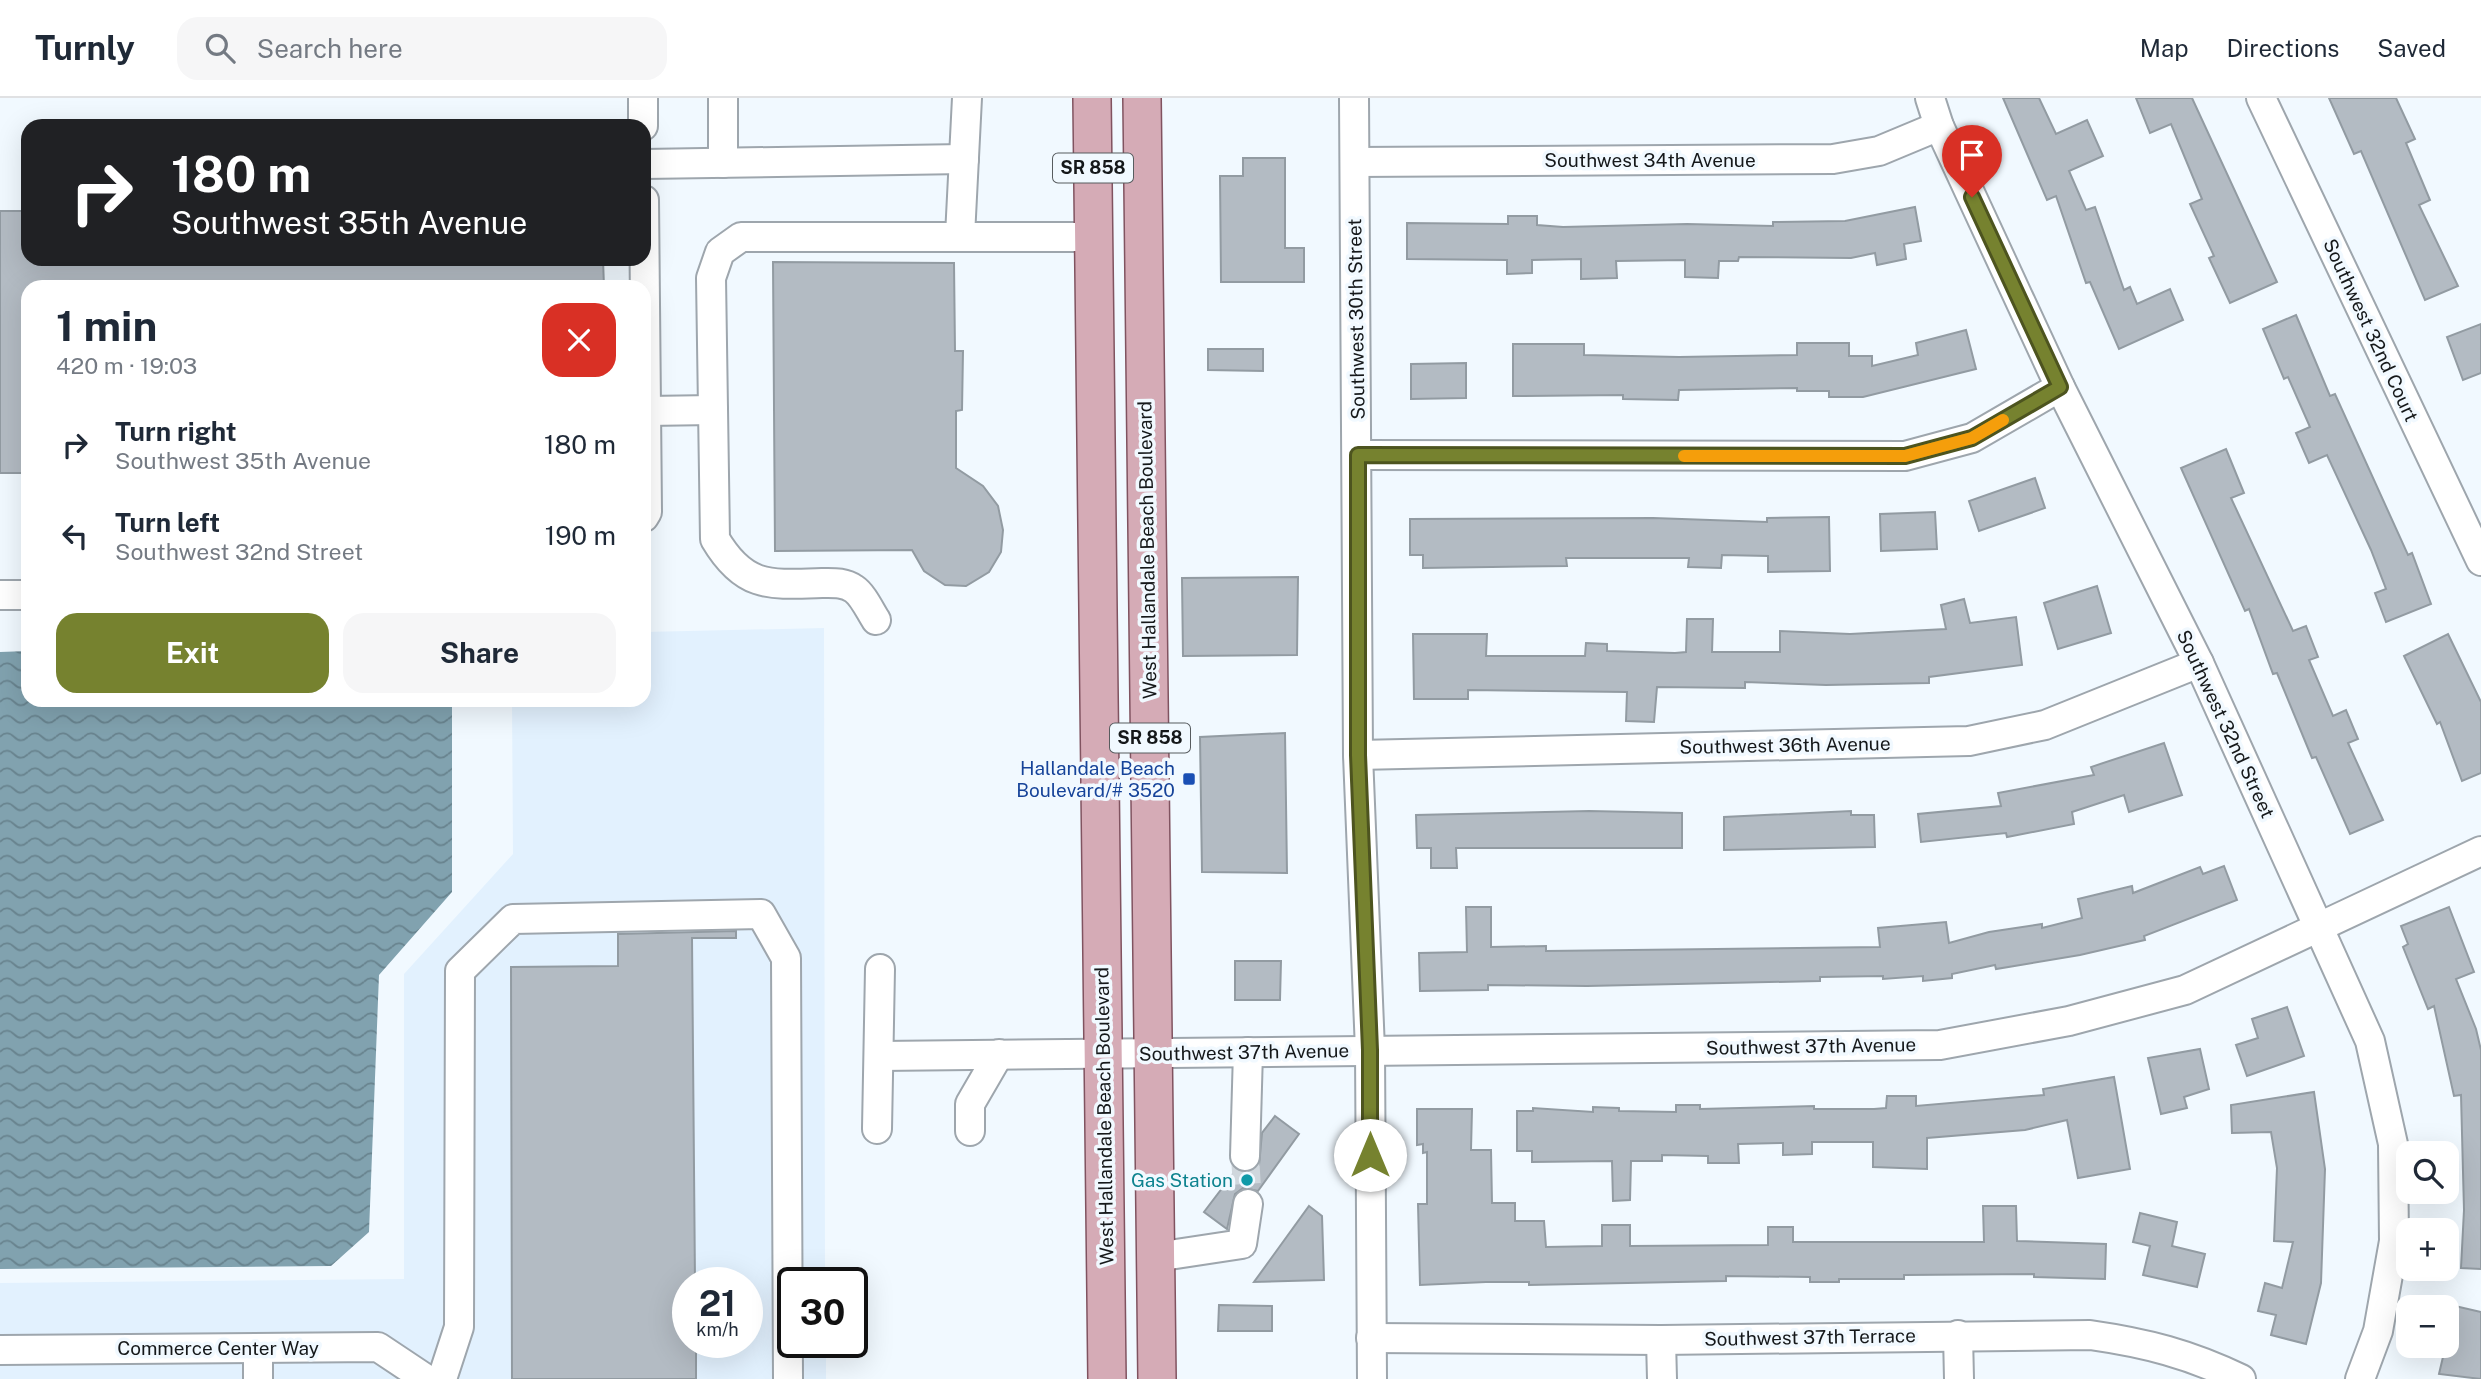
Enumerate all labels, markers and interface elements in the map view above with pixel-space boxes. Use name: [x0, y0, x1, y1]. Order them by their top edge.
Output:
search box: [177, 17, 667, 80]
text: Turnly: [35, 29, 135, 67]
icon: search: [201, 29, 239, 67]
text: Search here: [257, 33, 403, 64]
text: Map: [2140, 34, 2189, 62]
text: Directions: [2227, 34, 2339, 62]
text: Saved: [2377, 34, 2446, 62]
pin: [1942, 125, 2002, 197]
icon: arrive: [1953, 136, 1991, 174]
text: 180 m: [171, 145, 311, 203]
icon: right: [56, 147, 147, 238]
street label: Southwest 34th Avenue: [1544, 149, 1756, 171]
road number: SR 858: [1053, 154, 1133, 182]
text: Southwest 35th Avenue: [171, 204, 527, 241]
street label: Southwest 30th Street: [1343, 218, 1369, 420]
street label: Southwest 32nd Court: [2319, 235, 2423, 425]
text: 1 min: [56, 301, 157, 350]
button: close: [542, 303, 616, 377]
text: 420 m · 19:03: [56, 352, 197, 379]
street label: West Hallandale Beach Boulevard: [1133, 401, 1161, 699]
text: Turn right: [115, 416, 237, 447]
icon: right: [56, 426, 94, 464]
text: 180 m: [544, 429, 616, 460]
text: Southwest 35th Avenue: [115, 447, 371, 474]
text: Turn left: [115, 507, 220, 538]
icon: left: [56, 517, 94, 555]
text: 190 m: [545, 520, 616, 551]
text: Southwest 32nd Street: [115, 538, 363, 565]
button: Exit: [56, 613, 329, 693]
button: Share: [343, 613, 616, 693]
street label: Southwest 32nd Street: [2173, 626, 2279, 822]
road number: SR 858: [1110, 724, 1190, 752]
street label: Southwest 36th Avenue: [1679, 732, 1891, 758]
place label: Hallandale Beach Boulevard/# 3520: [1016, 757, 1175, 801]
marker: Hallandale Beach Boulevard/# 3520: [1181, 771, 1197, 787]
street label: West Hallandale Beach Boulevard: [1090, 967, 1118, 1265]
street label: Southwest 37th Avenue: [1706, 1033, 1916, 1059]
street label: Southwest 37th Avenue: [1139, 1039, 1349, 1065]
position arrow: [1333, 1118, 1407, 1192]
map controls: [2396, 1141, 2459, 1358]
button: search: [2396, 1141, 2459, 1204]
place label: Gas Station: [1131, 1169, 1233, 1191]
marker: Gas Station: [1239, 1172, 1255, 1188]
button: +: [2396, 1218, 2459, 1281]
speed limit sign: 30: [777, 1267, 868, 1358]
text: 21: [699, 1283, 736, 1324]
button: −: [2396, 1295, 2459, 1358]
text: km/h: [696, 1319, 739, 1340]
street label: Southwest 37th Terrace: [1704, 1324, 1916, 1350]
street label: Commerce Center Way: [117, 1337, 319, 1359]

